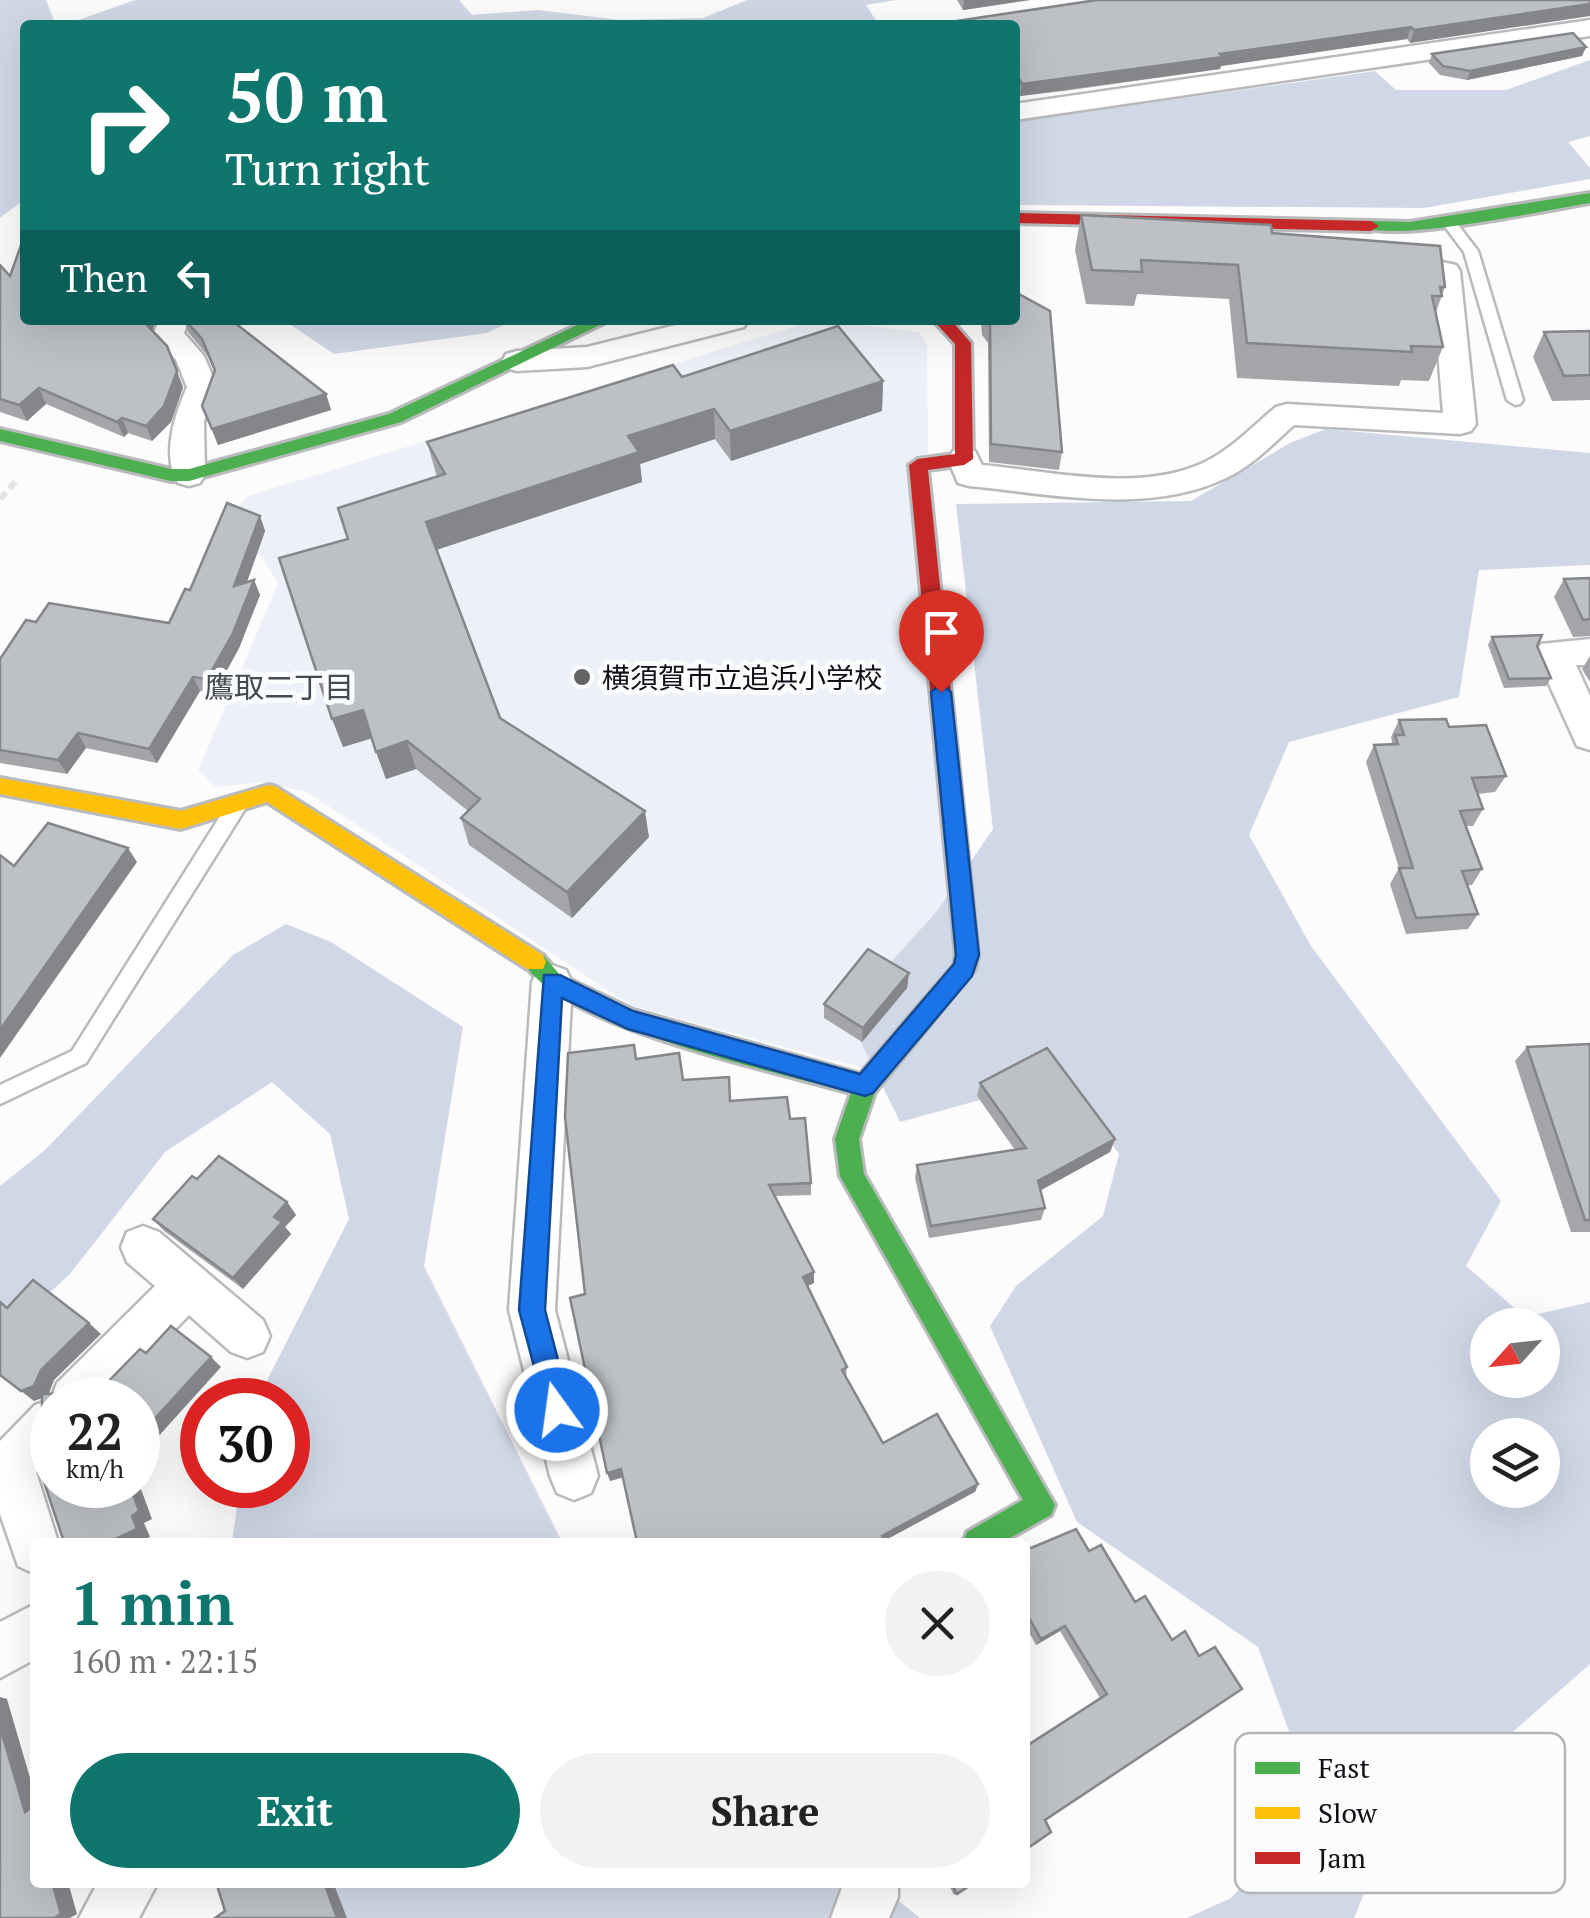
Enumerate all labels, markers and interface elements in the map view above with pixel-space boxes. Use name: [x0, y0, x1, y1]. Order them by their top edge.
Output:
text: 50 m: [225, 49, 388, 142]
icon: right: [60, 60, 190, 190]
text: Turn right: [225, 138, 430, 198]
icon: left: [168, 250, 223, 305]
text: Then: [60, 253, 148, 303]
pin: [899, 590, 984, 693]
icon: arrive: [914, 605, 969, 660]
place label: 横須賀市立追浜小学校: [602, 659, 882, 696]
marker: 横須賀市立追浜小学校: [571, 666, 593, 688]
district label: 鷹取二丁目: [204, 667, 354, 707]
north arrow: [1470, 1308, 1560, 1398]
map controls: [1470, 1308, 1560, 1508]
position arrow: [505, 1358, 609, 1462]
speed limit sign: 30: [180, 1378, 310, 1508]
text: 22: [67, 1398, 123, 1464]
button: layers: [1470, 1418, 1560, 1508]
text: km/h: [66, 1452, 124, 1485]
text: 1 min: [70, 1563, 234, 1642]
button: close: [885, 1571, 990, 1676]
text: 160 m · 22:15: [70, 1640, 258, 1682]
legend: [1235, 1733, 1565, 1893]
text: Fast: [1318, 1749, 1370, 1786]
button: Exit: [70, 1753, 520, 1868]
button: Share: [540, 1753, 990, 1868]
text: Slow: [1318, 1794, 1378, 1831]
text: Jam: [1318, 1839, 1366, 1876]

